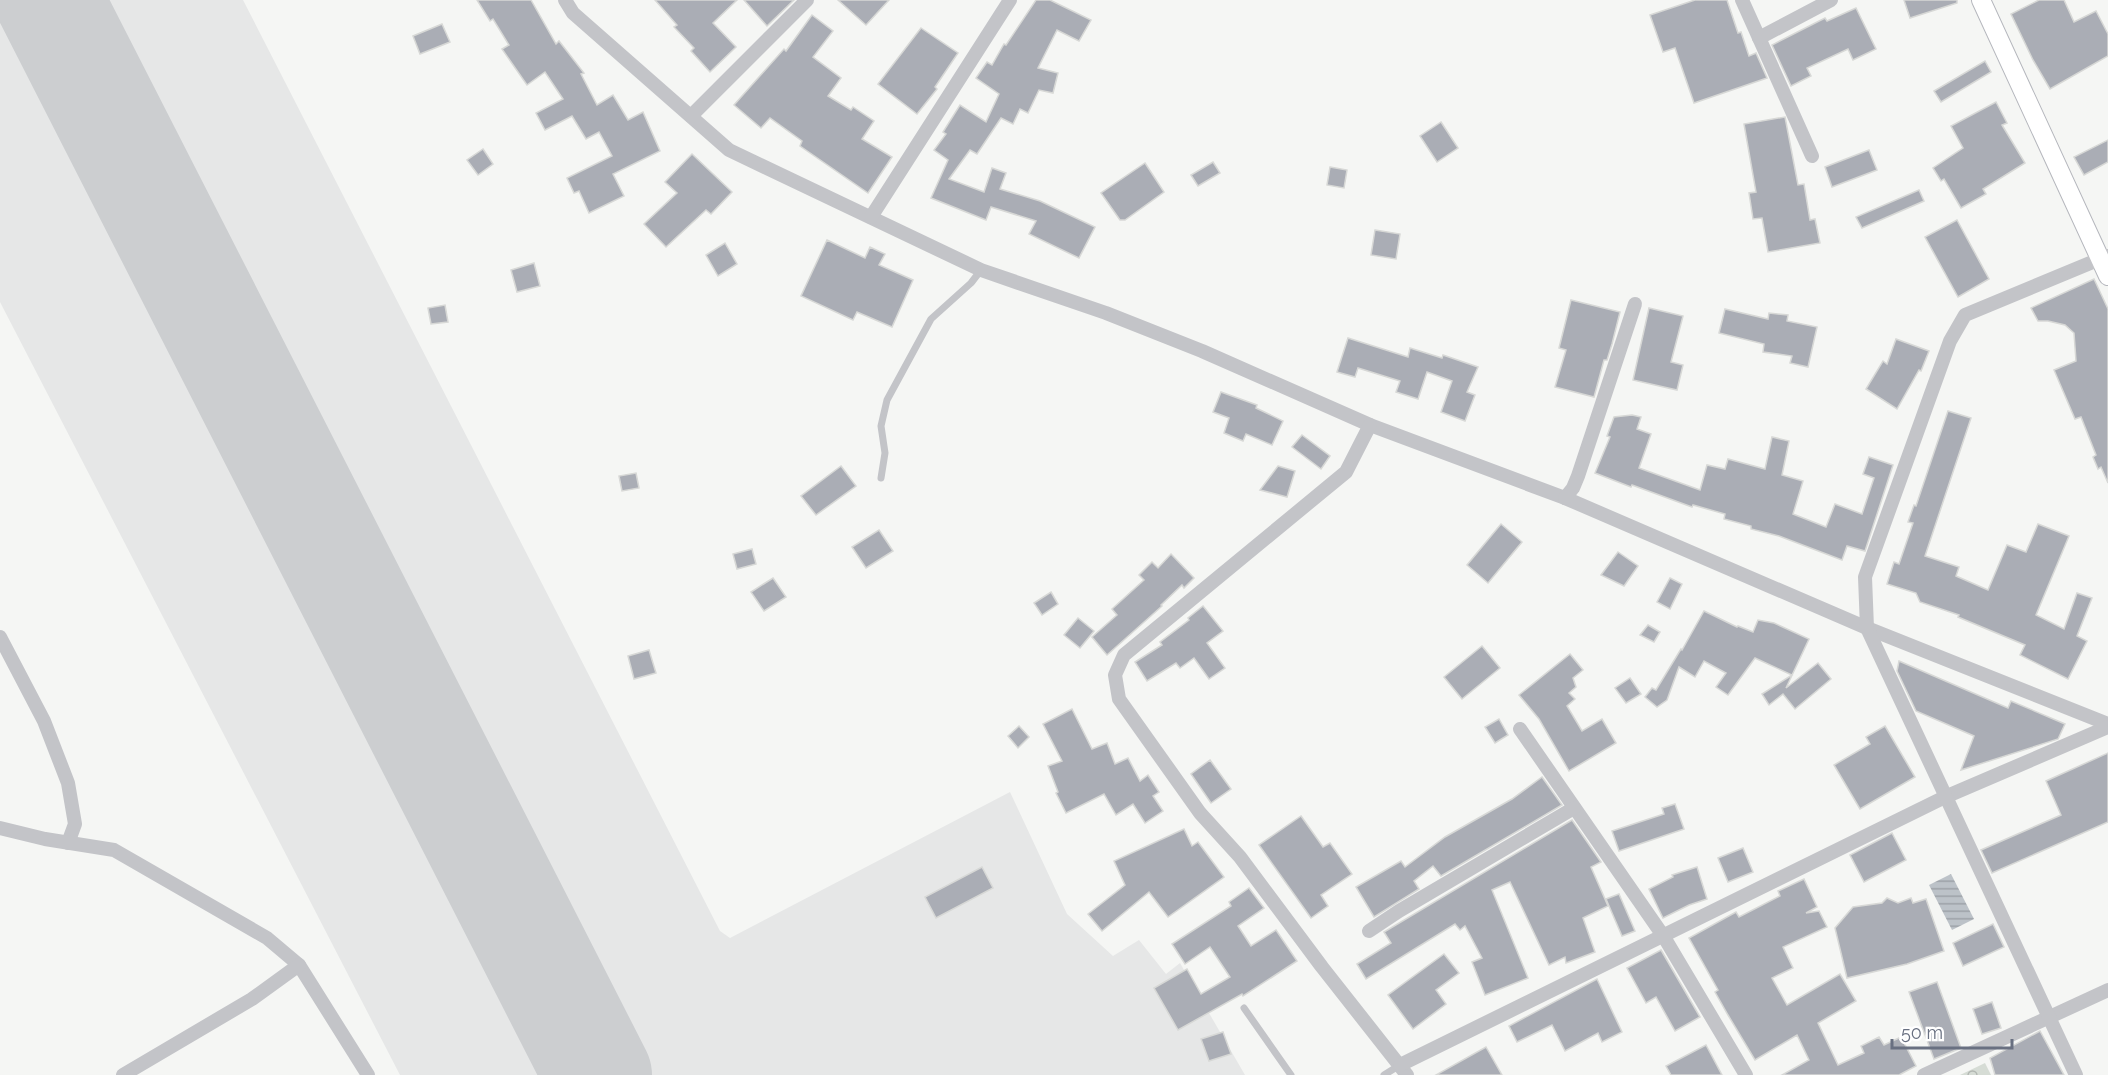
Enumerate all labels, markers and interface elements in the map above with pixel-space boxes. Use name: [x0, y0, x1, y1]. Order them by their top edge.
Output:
scale bar: [1892, 1012, 2012, 1050]
text: 50 m: [1901, 1022, 1943, 1043]

